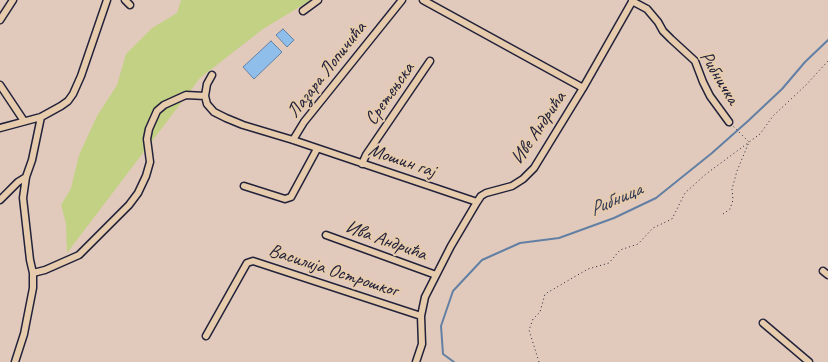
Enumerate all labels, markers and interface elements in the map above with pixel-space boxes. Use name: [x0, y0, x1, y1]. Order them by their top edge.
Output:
street label: Лазара Лопичића: [282, 17, 372, 123]
street label: Рибничка: [694, 47, 744, 109]
street label: Сретењска: [360, 58, 420, 130]
street label: Иве Андрића: [507, 87, 571, 169]
street label: Мошин гај: [366, 139, 438, 183]
water label: Рибница: [586, 178, 646, 222]
street label: Ива Андрића: [342, 216, 430, 266]
street label: Василија Острошког: [266, 239, 400, 303]

